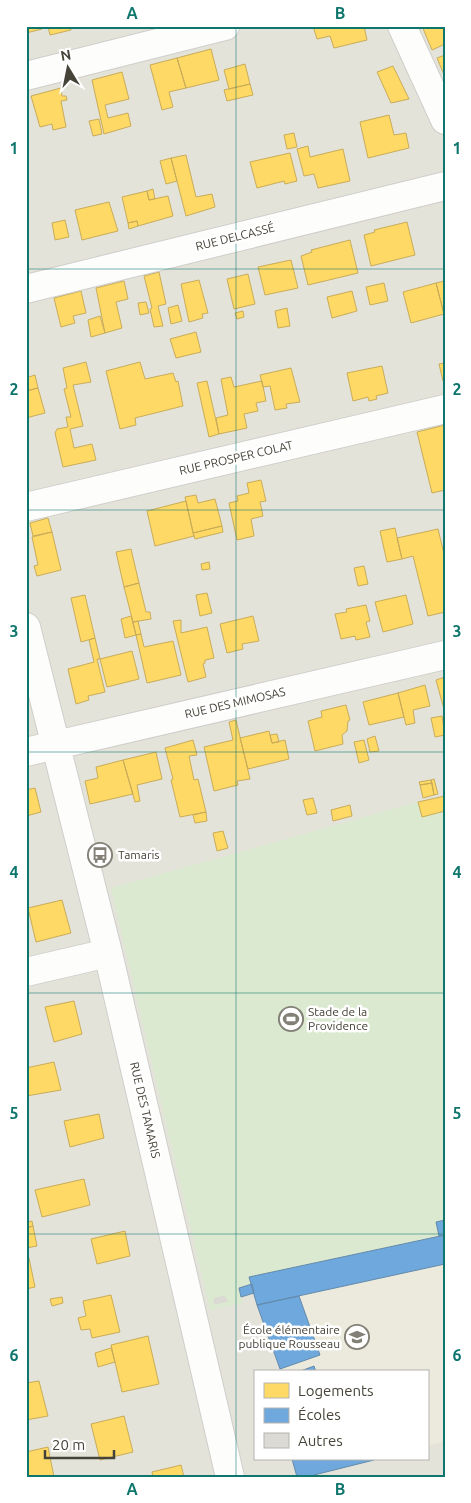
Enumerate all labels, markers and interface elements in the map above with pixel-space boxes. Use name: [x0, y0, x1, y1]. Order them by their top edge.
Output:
text: A: [126, 4, 138, 22]
text: B: [335, 4, 345, 22]
north arrow: [42, 42, 92, 92]
text: N: [59, 46, 72, 64]
text: 1: [9, 139, 19, 157]
text: 1: [452, 139, 462, 157]
street label: RUE DELCASSÉ: [194, 220, 276, 253]
text: 2: [9, 380, 19, 398]
text: 2: [452, 380, 462, 398]
street label: RUE PROSPER COLAT: [178, 438, 294, 477]
text: 3: [9, 622, 19, 640]
text: 3: [452, 622, 462, 640]
street label: RUE DES MIMOSAS: [183, 685, 287, 720]
bus stop icon: Tamaris: [87, 842, 113, 868]
place label: Tamaris: [118, 848, 160, 861]
text: 4: [9, 863, 19, 881]
text: 4: [452, 863, 462, 881]
place label: Stade de la Providence: [308, 1005, 368, 1032]
sports icon: Stade de la Providence: [278, 1006, 304, 1032]
street label: RUE DES TAMARIS: [128, 1061, 163, 1159]
text: 5: [9, 1104, 19, 1122]
text: 5: [452, 1104, 462, 1122]
place label: École élémentaire publique Rousseau: [238, 1323, 340, 1350]
school or university icon: École élémentaire publique Rousseau: [344, 1324, 370, 1350]
text: 6: [9, 1346, 19, 1364]
text: 6: [452, 1346, 462, 1364]
legend: [254, 1370, 428, 1460]
text: Logements: [298, 1382, 374, 1399]
text: Écoles: [298, 1406, 341, 1423]
scale bar: [45, 1428, 114, 1460]
text: Autres: [298, 1432, 343, 1449]
text: 20 m: [52, 1436, 85, 1453]
text: A: [126, 1480, 138, 1498]
text: B: [335, 1480, 345, 1498]

